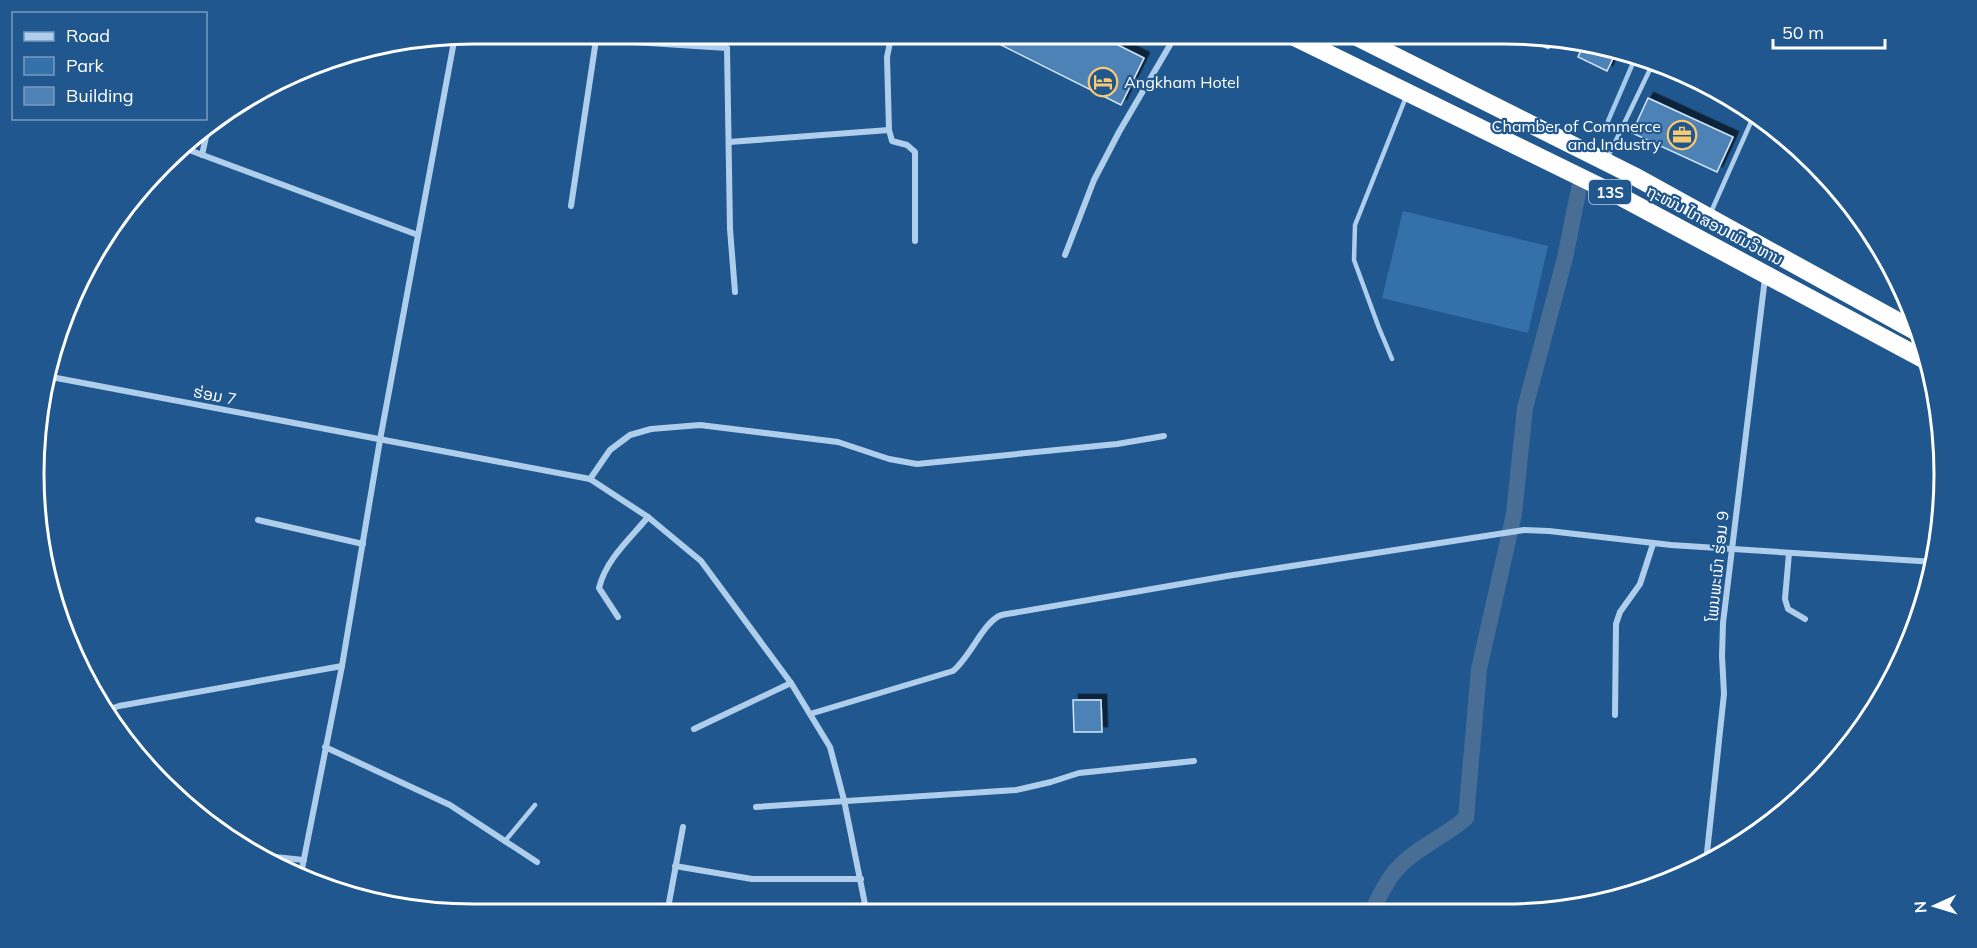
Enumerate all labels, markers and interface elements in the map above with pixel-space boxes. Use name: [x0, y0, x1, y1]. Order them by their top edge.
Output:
legend: [12, 12, 207, 120]
scale bar: [1773, 12, 1886, 50]
text: 50 m: [1782, 21, 1824, 44]
text: Road: [66, 24, 110, 47]
text: Park: [66, 54, 105, 77]
hotel icon: Angkham Hotel: [1087, 66, 1119, 98]
place label: Angkham Hotel: [1124, 72, 1240, 92]
text: Building: [66, 84, 134, 107]
place label: Chamber of Commerce and Industry: [1492, 116, 1661, 154]
office icon: Chamber of Commerce and Industry: [1666, 119, 1698, 151]
road number: 13S: [1589, 180, 1631, 204]
street label: ຖະໜົນ ໄກສອນ ພົມວິຫານ: [1643, 181, 1787, 269]
street label: ຮ່ອມ 7: [192, 381, 238, 409]
street label: ໂພນພະເນົາ ຮ່ອມ 9: [1701, 510, 1733, 623]
north arrow: [1905, 876, 1965, 936]
text: N: [1910, 900, 1930, 914]

